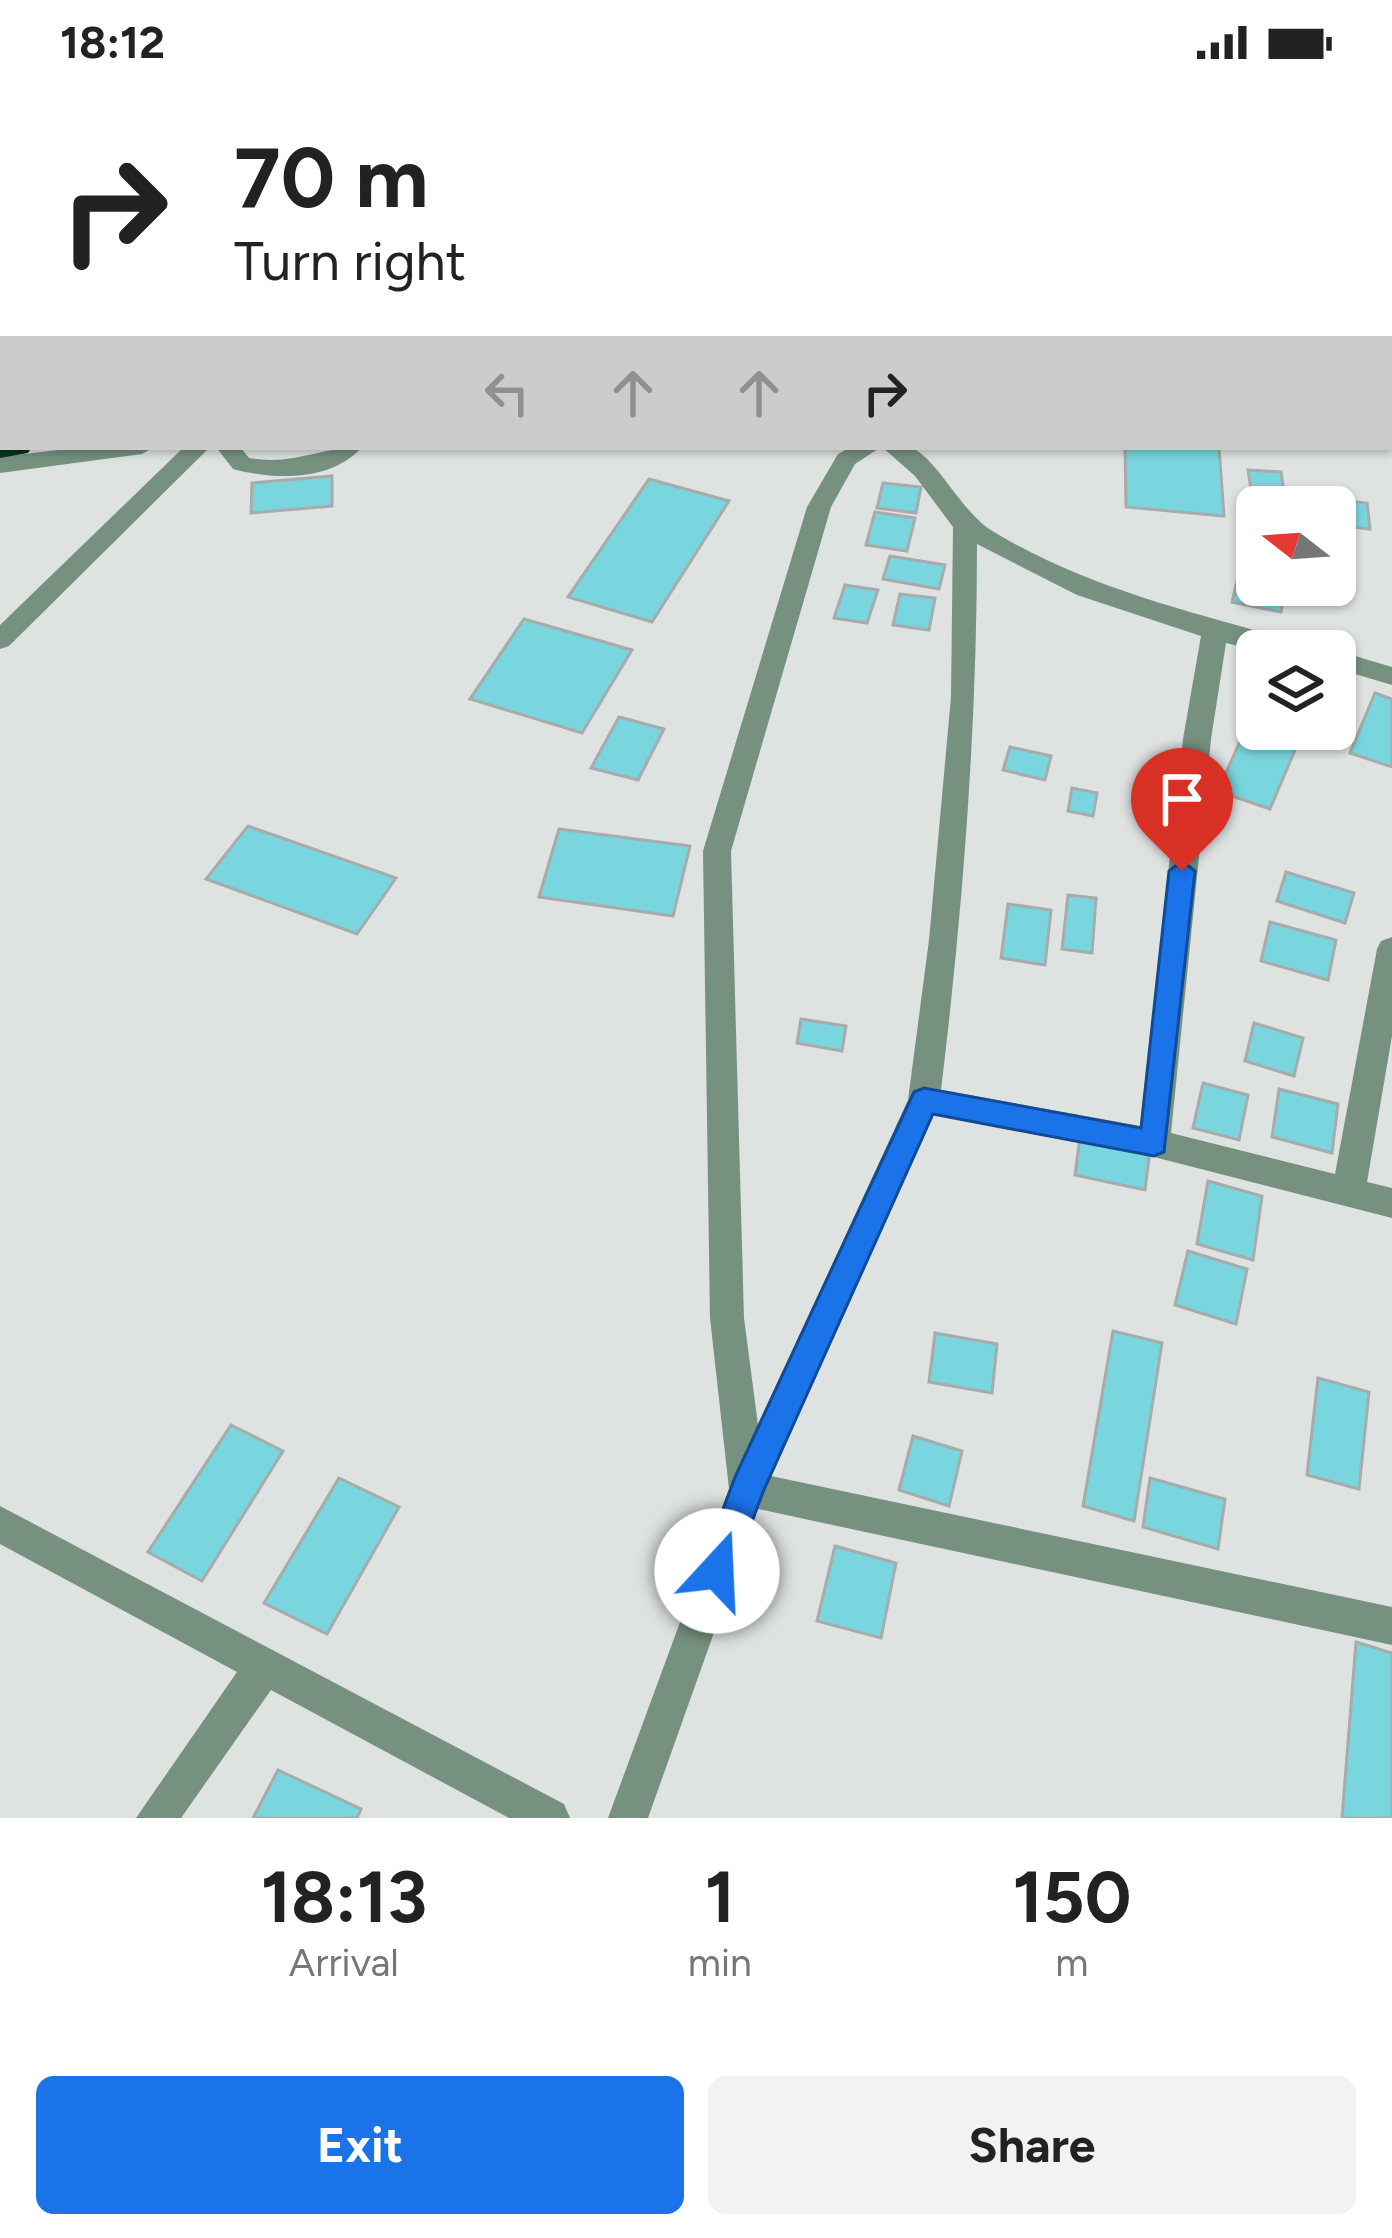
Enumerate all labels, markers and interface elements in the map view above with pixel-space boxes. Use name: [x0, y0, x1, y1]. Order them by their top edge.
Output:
text: 18:12: [60, 15, 165, 69]
text: 70 m: [234, 127, 428, 228]
icon: right: [36, 132, 192, 288]
text: Turn right: [234, 229, 466, 294]
icon: left: [474, 360, 540, 426]
icon: ahead: [600, 360, 666, 426]
icon: ahead: [726, 360, 792, 426]
icon: right: [852, 360, 918, 426]
north arrow: [1236, 486, 1356, 606]
map controls: [1236, 486, 1356, 750]
button: layers: [1236, 630, 1356, 750]
pin: [1131, 748, 1233, 871]
icon: arrive: [1149, 766, 1215, 832]
position arrow: [654, 1508, 780, 1634]
text: 18:13: [261, 1854, 427, 1940]
text: 1: [705, 1854, 735, 1940]
text: 150: [1012, 1854, 1131, 1940]
text: Arrival: [289, 1939, 399, 1986]
text: min: [688, 1939, 752, 1986]
text: m: [1055, 1939, 1089, 1986]
button: Exit: [36, 2076, 684, 2214]
button: Share: [708, 2076, 1356, 2214]

